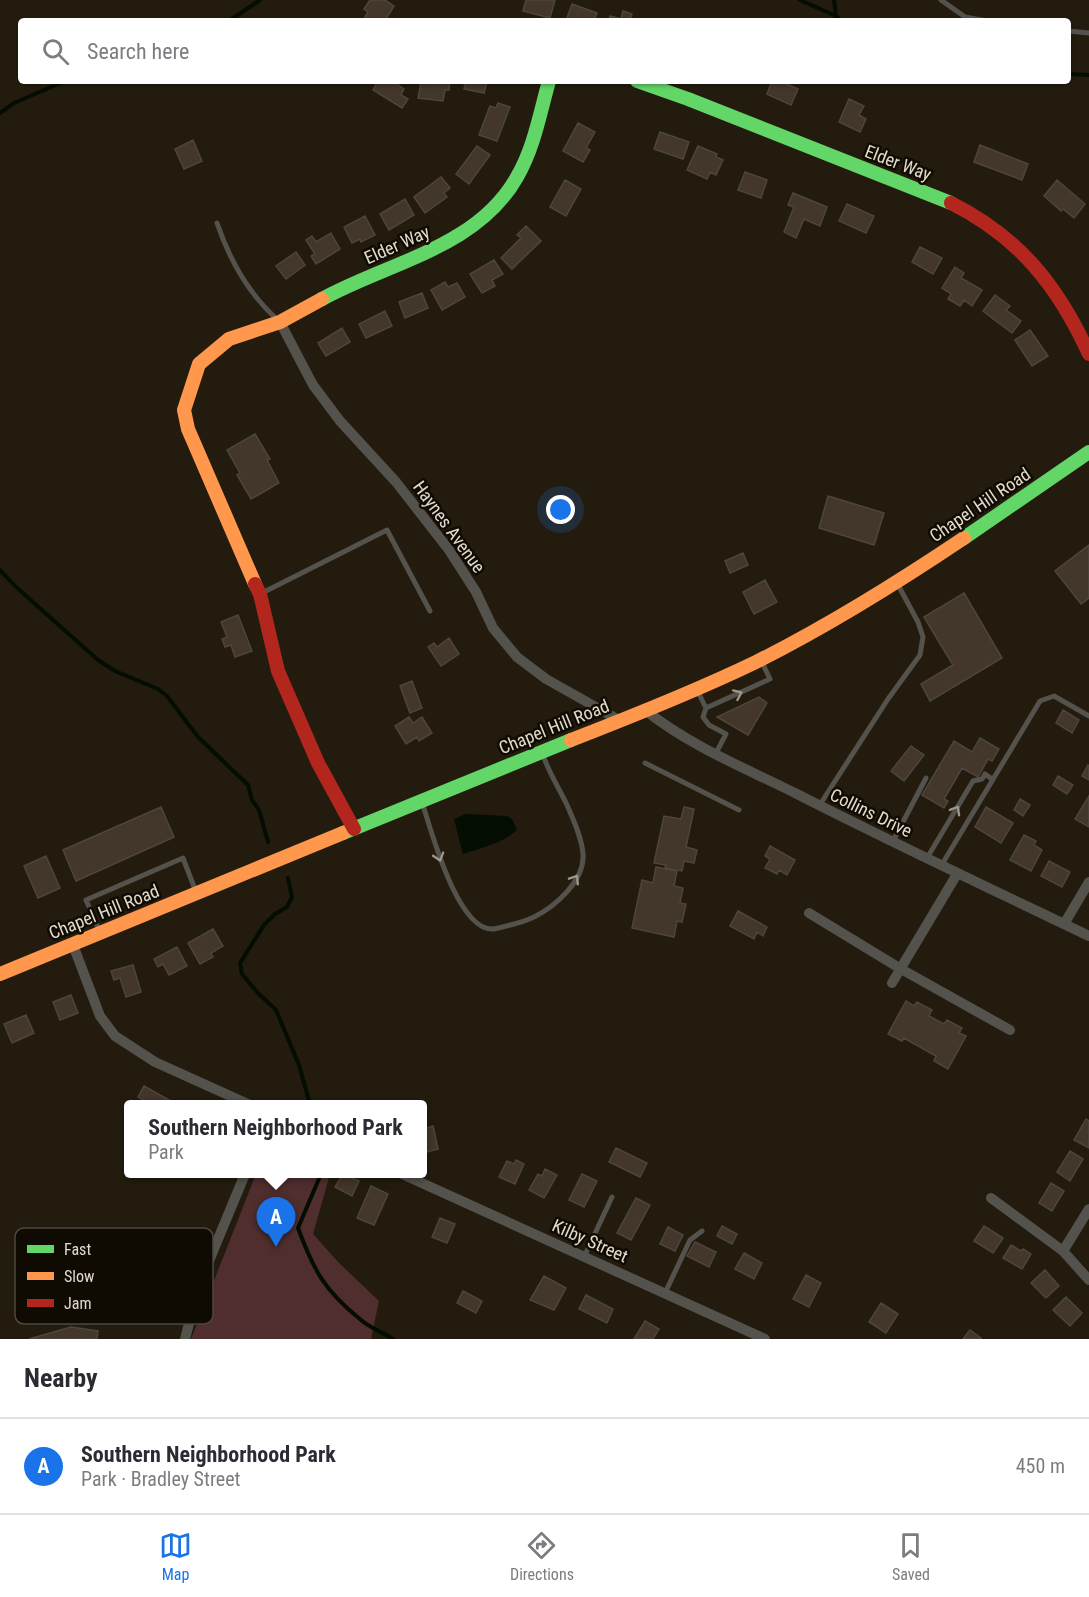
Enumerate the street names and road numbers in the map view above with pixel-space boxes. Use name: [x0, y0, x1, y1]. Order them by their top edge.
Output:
street label: Elder Way: [862, 140, 935, 185]
street label: Elder Way: [361, 221, 433, 268]
street label: Chapel Hill Road: [925, 463, 1034, 546]
street label: Haynes Avenue: [409, 477, 490, 577]
street label: Chapel Hill Road: [496, 695, 612, 758]
street label: Collins Drive: [827, 784, 916, 841]
street label: Chapel Hill Road: [46, 880, 162, 943]
street label: Kilby Street: [549, 1215, 631, 1267]

